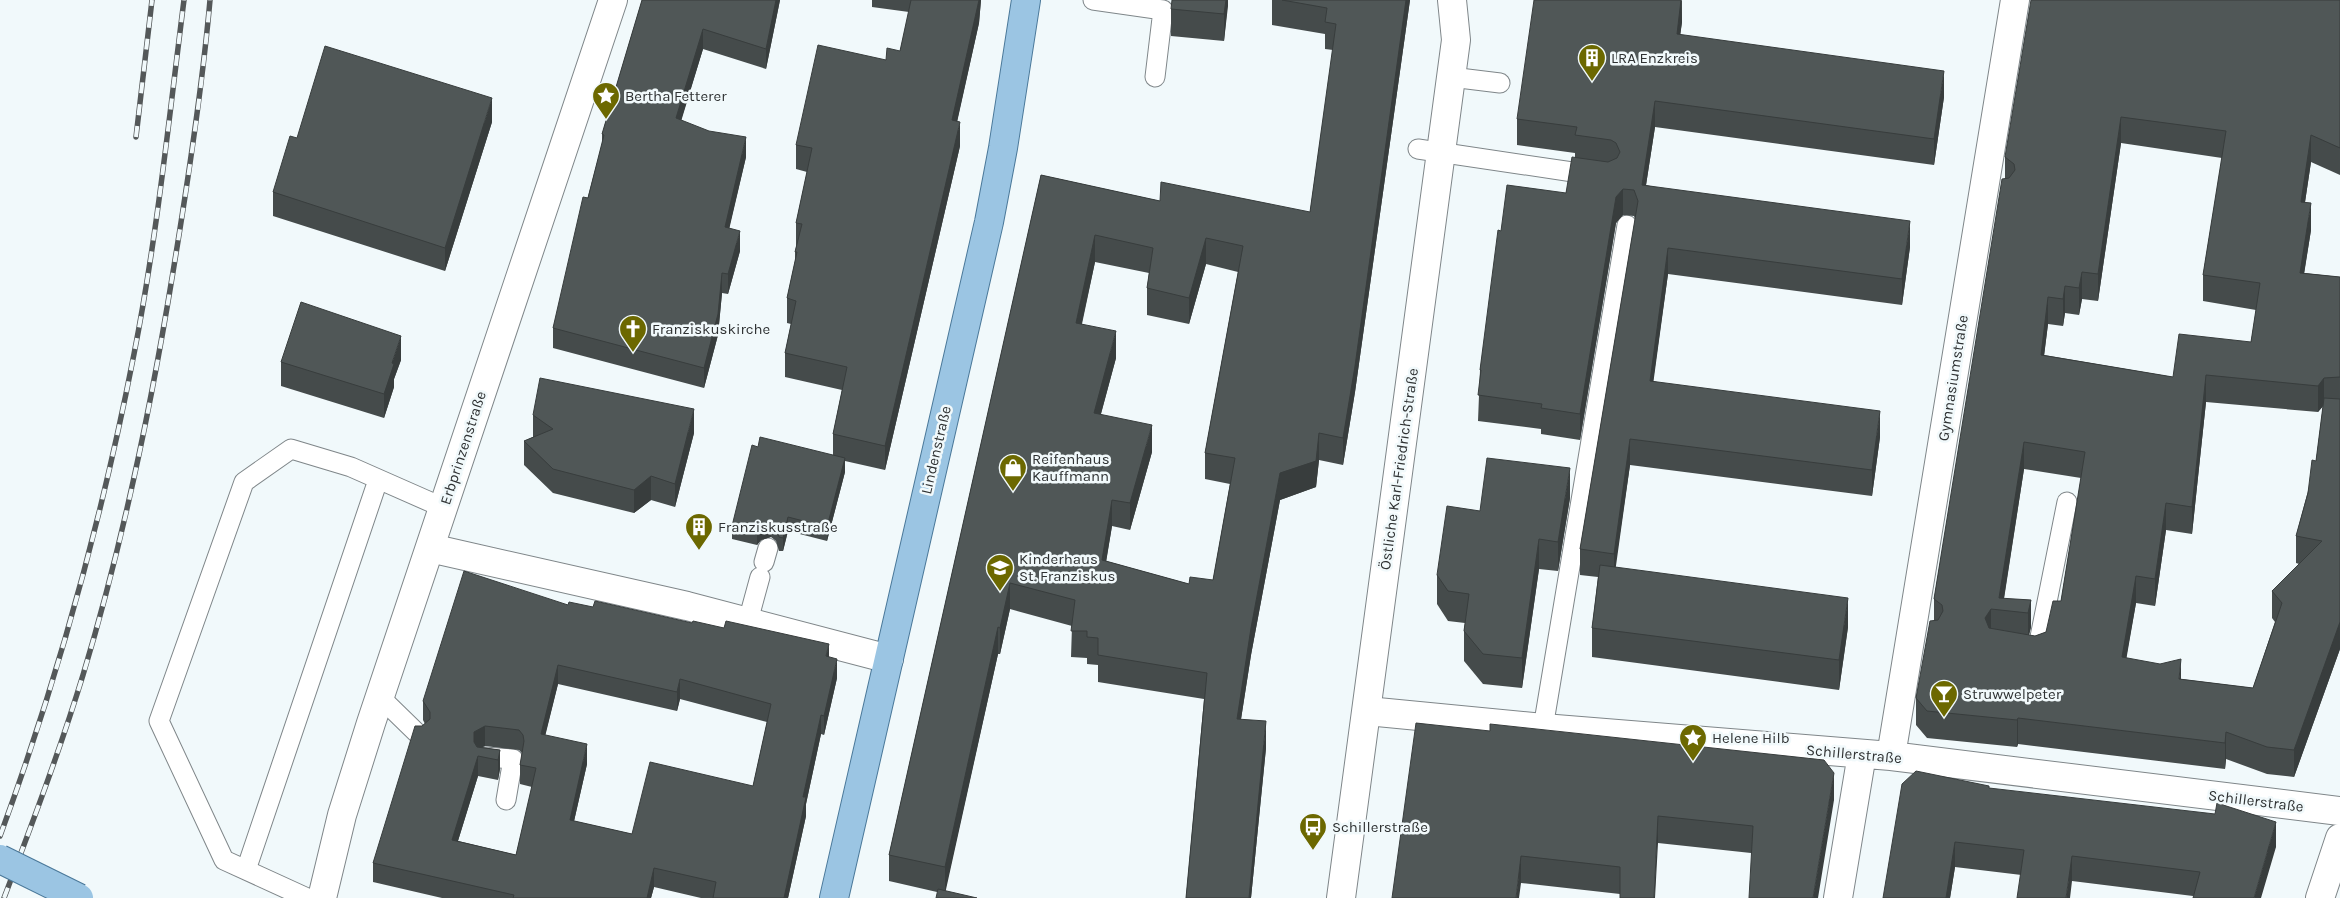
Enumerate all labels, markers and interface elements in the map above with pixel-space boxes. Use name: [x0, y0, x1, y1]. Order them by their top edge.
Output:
building icon: LRA Enzkreis: [1577, 43, 1607, 82]
place label: LRA Enzkreis: [1611, 49, 1698, 67]
place icon: Bertha Fetterer: [591, 81, 621, 120]
place label: Bertha Fetterer: [625, 87, 727, 105]
church icon: Franziskuskirche: [618, 314, 648, 353]
street label: Gymnasiumstraße: [1934, 314, 1972, 442]
place label: Franziskuskirche: [652, 320, 770, 338]
street label: Östliche Karl-Friedrich-Straße: [1376, 367, 1422, 571]
street label: Erbprinzenstraße: [436, 389, 490, 507]
street label: Lindenstraße: [917, 404, 955, 496]
place label: Reifenhaus Kauffmann: [1032, 450, 1110, 485]
shop icon: Reifenhaus Kauffmann: [998, 453, 1028, 492]
building icon: Franziskusstraße: [684, 512, 714, 551]
place label: Franziskusstraße: [718, 518, 838, 536]
place label: Kinderhaus St. Franziskus: [1019, 550, 1115, 585]
school or university icon: Kinderhaus St. Franziskus: [985, 553, 1015, 592]
bar icon: Struwwelpeter: [1929, 679, 1959, 718]
place label: Struwwelpeter: [1963, 685, 2062, 703]
place icon: Helene Hilb: [1678, 723, 1708, 762]
place label: Helene Hilb: [1712, 729, 1790, 747]
street label: Schillerstraße: [1805, 741, 1903, 767]
street label: Schillerstraße: [2207, 786, 2305, 816]
bus stop icon: Schillerstraße: [1298, 812, 1328, 851]
place label: Schillerstraße: [1332, 818, 1428, 836]

